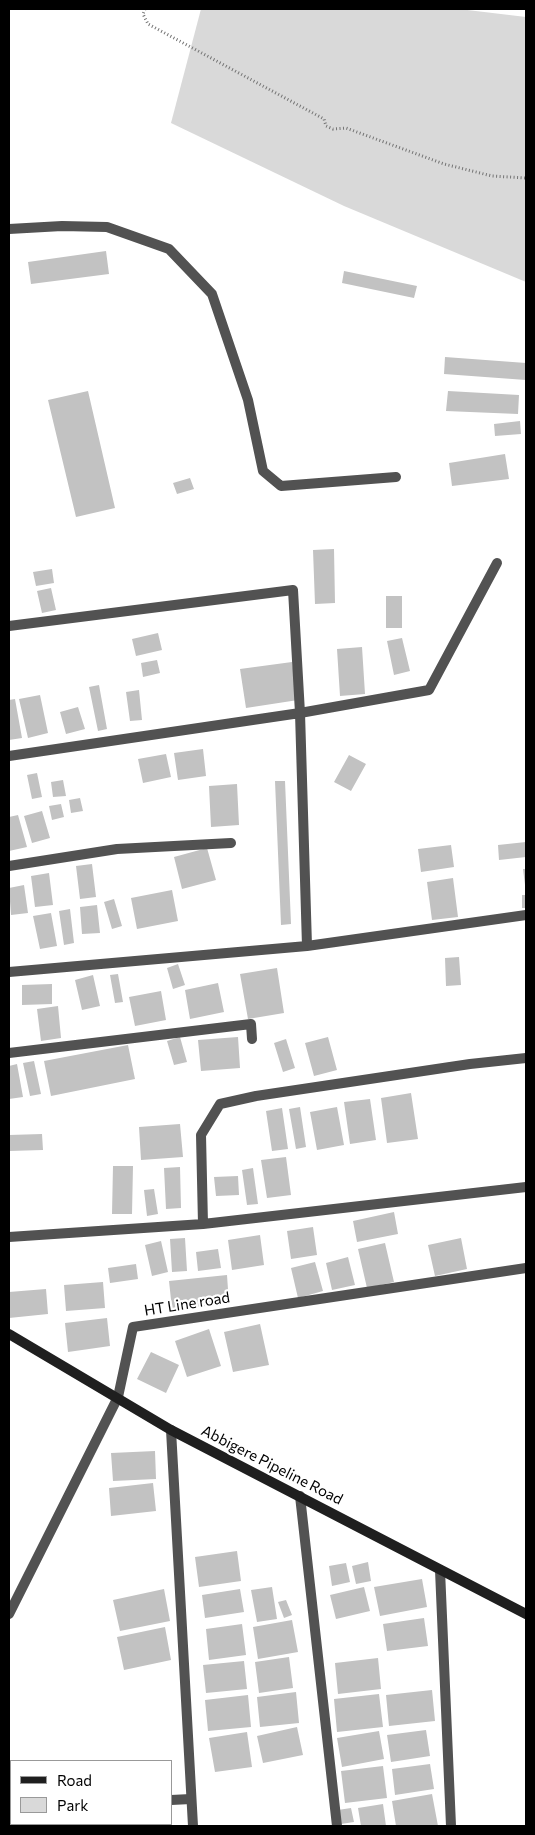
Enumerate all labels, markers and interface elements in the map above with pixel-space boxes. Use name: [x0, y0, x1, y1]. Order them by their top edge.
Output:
street label: HT Line road: [143, 1288, 231, 1320]
street label: Abbigere Pipeline Road: [198, 1421, 346, 1509]
legend: [10, 1760, 172, 1825]
text: Road: [57, 1771, 92, 1789]
text: Park: [57, 1796, 88, 1814]

